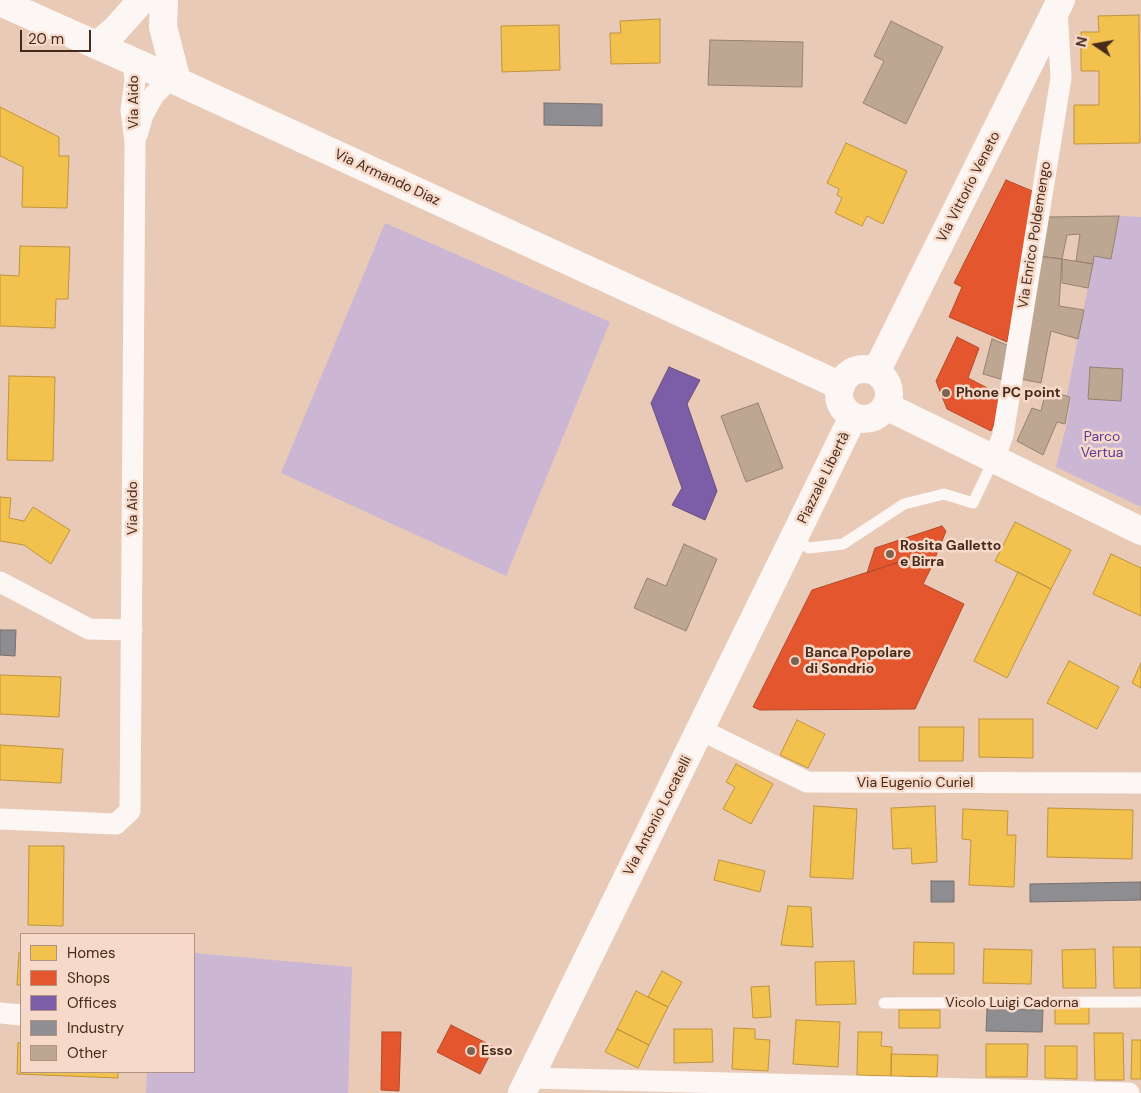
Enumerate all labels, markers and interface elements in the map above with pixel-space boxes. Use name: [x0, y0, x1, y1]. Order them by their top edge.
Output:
scale bar: [22, 20, 94, 52]
north arrow: [1071, 20, 1121, 70]
text: 20 m: [28, 29, 64, 49]
text: N: [1071, 35, 1091, 49]
street label: Via Aido: [126, 75, 142, 129]
street label: Via Vittorio Veneto: [934, 129, 1004, 245]
street label: Via Armando Diaz: [332, 146, 442, 210]
street label: Via Enrico Poldemengo: [1015, 160, 1055, 310]
place label: Phone PC point: [956, 385, 1061, 401]
marker: Phone PC point: [940, 387, 952, 399]
street label: Piazzale Libertà: [795, 429, 853, 527]
park label: Parco Vertua: [1081, 429, 1123, 462]
street label: Via Aido: [125, 481, 141, 535]
place label: Rosita Galletto e Birra: [900, 538, 1001, 570]
marker: Rosita Galletto e Birra: [884, 548, 896, 560]
place label: Banca Popolare di Sondrio: [805, 645, 911, 678]
marker: Banca Popolare di Sondrio: [789, 655, 801, 667]
street label: Via Antonio Locatelli: [621, 753, 695, 879]
street label: Via Eugenio Curiel: [857, 775, 973, 791]
legend: [20, 933, 195, 1073]
text: Homes: [67, 943, 116, 963]
text: Shops: [67, 968, 110, 988]
text: Offices: [67, 993, 117, 1013]
street label: Vicolo Luigi Cadorna: [945, 995, 1079, 1011]
text: Industry: [67, 1018, 124, 1038]
text: Other: [67, 1043, 107, 1063]
place label: Esso: [481, 1043, 513, 1059]
marker: Esso: [465, 1045, 477, 1057]

